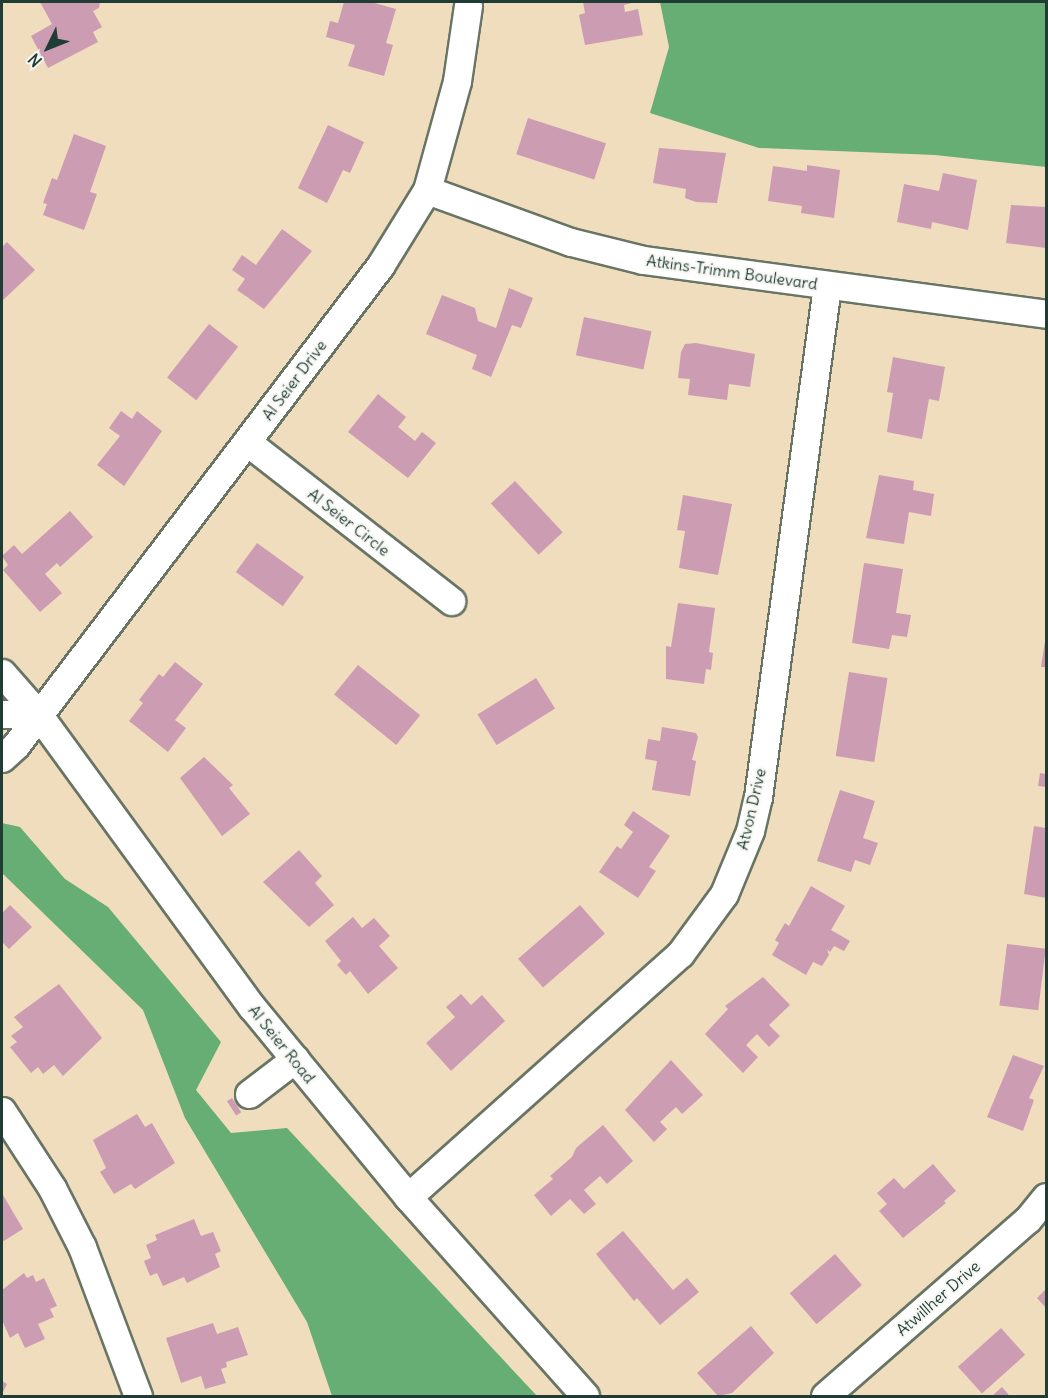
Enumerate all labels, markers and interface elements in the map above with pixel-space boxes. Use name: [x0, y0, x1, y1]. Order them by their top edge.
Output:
north arrow: [18, 18, 78, 78]
text: N: [24, 49, 46, 71]
street label: Atkins-Trimm Boulevard: [645, 250, 819, 294]
street label: Al Seier Drive: [258, 336, 330, 424]
street label: Al Seier Circle: [304, 484, 394, 560]
street label: Atvon Drive: [732, 766, 770, 852]
street label: Al Seier Road: [245, 1001, 319, 1087]
street label: Atwillher Drive: [892, 1256, 984, 1340]

